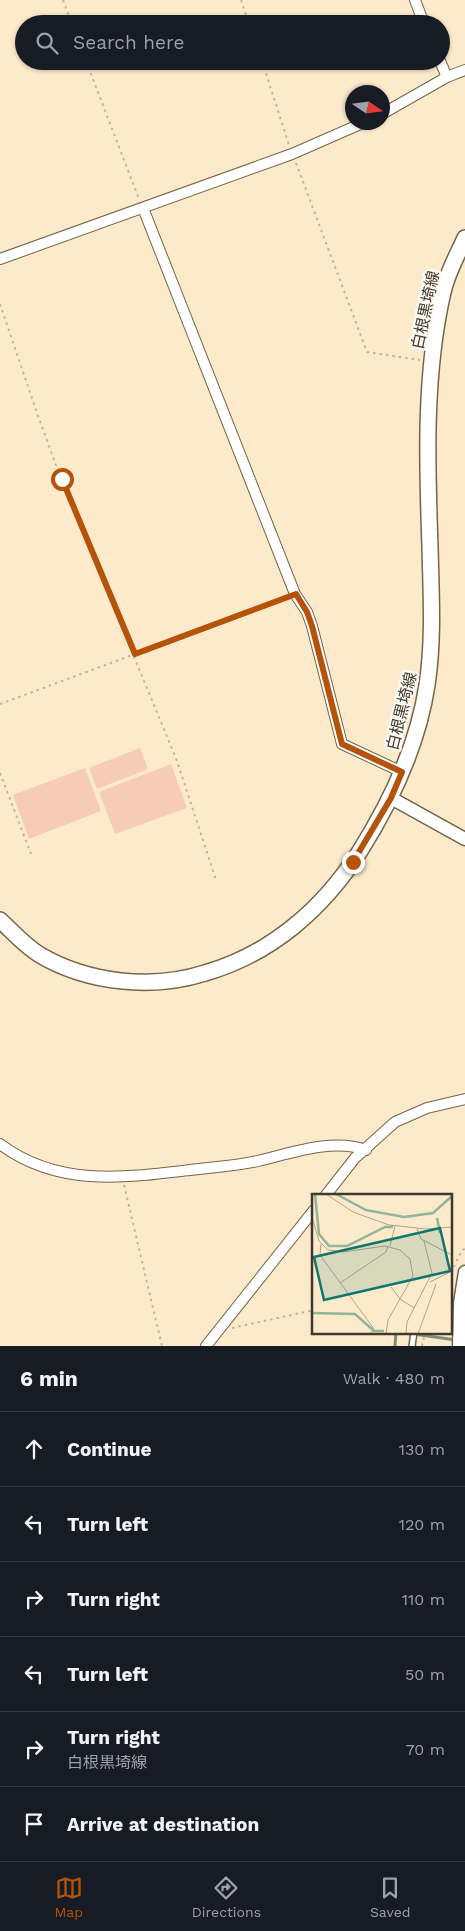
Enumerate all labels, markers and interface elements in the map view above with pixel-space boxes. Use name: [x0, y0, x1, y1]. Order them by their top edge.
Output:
search box: [15, 15, 450, 70]
icon: search: [33, 29, 61, 57]
text: Search here: [73, 31, 184, 54]
north arrow: [345, 85, 390, 130]
street label: 白根黒埼線: [408, 269, 443, 351]
route start: [51, 468, 74, 491]
street label: 白根黒埼線: [383, 670, 420, 752]
route end: [342, 851, 365, 874]
inset map: [312, 1194, 452, 1334]
text: 6 min: [20, 1366, 78, 1391]
text: Walk · 480 m: [343, 1369, 445, 1388]
icon: ahead: [20, 1435, 48, 1463]
text: Continue: [67, 1438, 151, 1461]
text: 130 m: [399, 1440, 445, 1459]
icon: left: [20, 1510, 48, 1538]
text: Turn left: [67, 1513, 148, 1536]
text: 120 m: [399, 1515, 445, 1534]
icon: right: [20, 1585, 48, 1613]
text: Turn right: [67, 1588, 160, 1611]
text: 110 m: [402, 1590, 445, 1609]
icon: left: [20, 1660, 48, 1688]
text: Turn left: [67, 1663, 148, 1686]
text: 50 m: [405, 1665, 445, 1684]
text: Turn right: [67, 1726, 160, 1749]
icon: right: [20, 1735, 48, 1763]
text: 70 m: [406, 1740, 445, 1759]
text: 白根黒埼線: [67, 1753, 147, 1772]
icon: arrive: [20, 1810, 48, 1838]
text: Arrive at destination: [67, 1813, 259, 1836]
tab: Map: [54, 1874, 83, 1920]
tab: Directions: [192, 1874, 261, 1920]
tab: Saved: [370, 1874, 411, 1920]

